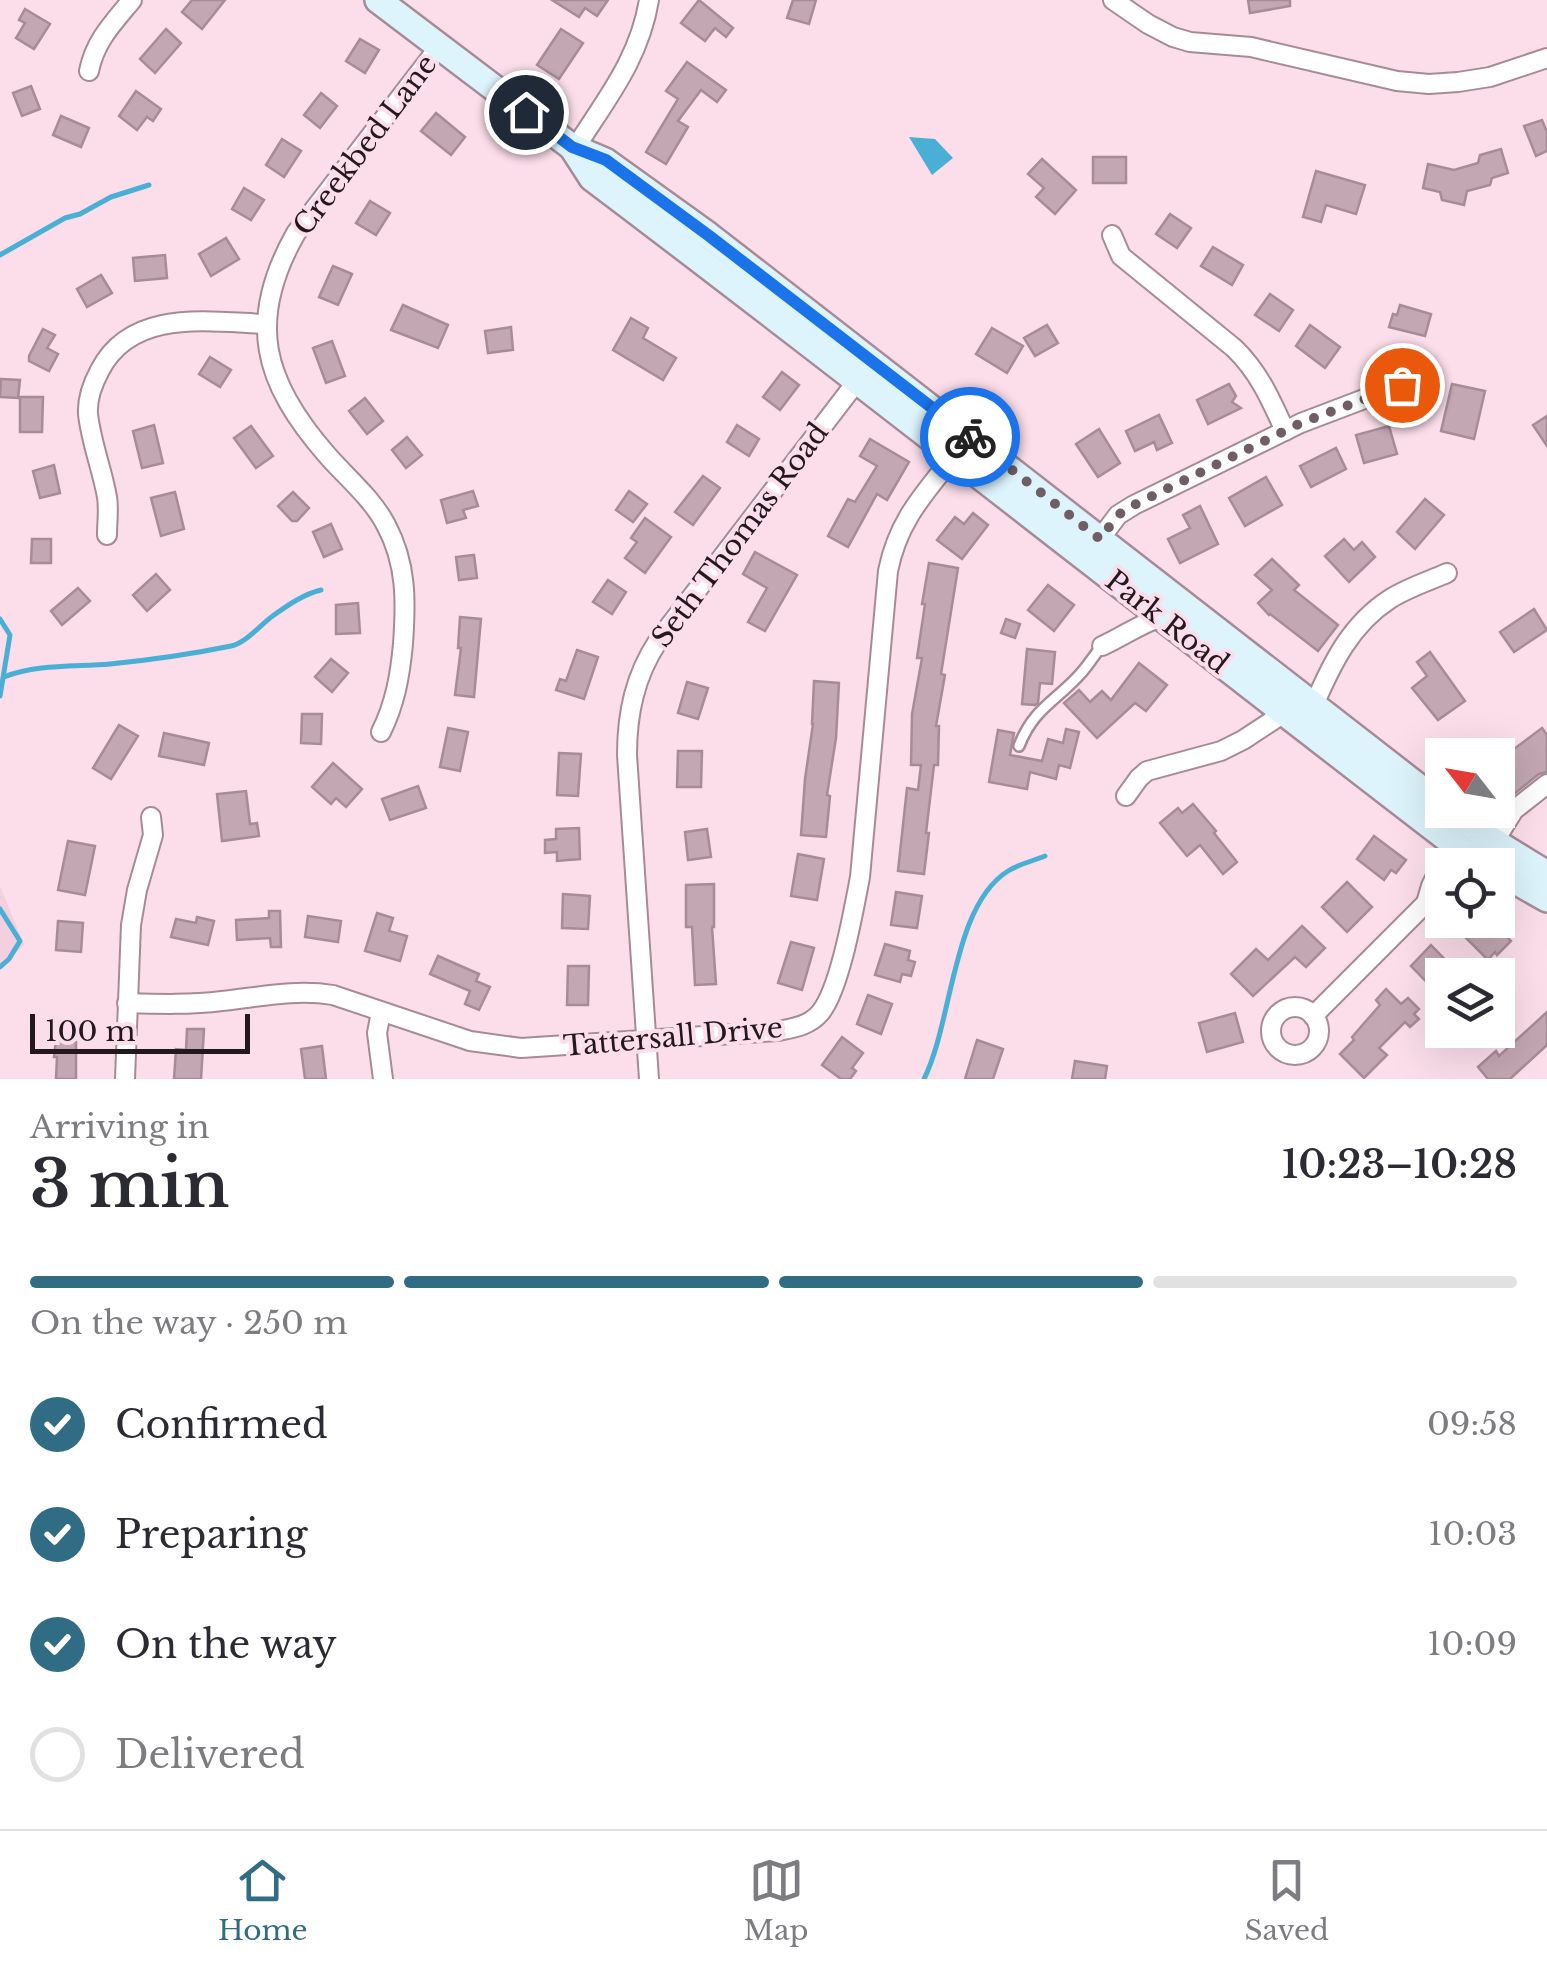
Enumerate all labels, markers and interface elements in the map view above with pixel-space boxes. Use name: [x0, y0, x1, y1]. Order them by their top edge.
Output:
street label: Creekbed Lane: [286, 48, 444, 242]
pin: [484, 70, 569, 155]
icon: home: [499, 85, 554, 140]
pin: [1360, 343, 1445, 428]
icon: bag: [1375, 358, 1430, 413]
courier: [920, 387, 1020, 487]
icon: bike: [943, 410, 998, 465]
street label: Seth Thomas Road: [644, 416, 836, 654]
street label: Park Road: [1098, 563, 1236, 681]
north arrow: [1425, 738, 1515, 828]
map controls: [1425, 738, 1515, 1048]
button: locate: [1425, 848, 1515, 938]
button: layers: [1425, 958, 1515, 1048]
scale bar: [30, 1009, 250, 1054]
street label: Tattersall Drive: [562, 1010, 784, 1064]
text: 100 m: [45, 1014, 136, 1049]
text: Arriving in: [30, 1107, 209, 1147]
text: 10:23–10:28: [1282, 1141, 1517, 1188]
text: 3 min: [30, 1144, 230, 1225]
text: On the way · 250 m: [30, 1303, 347, 1343]
icon: check: [30, 1397, 85, 1452]
text: Confirmed: [115, 1401, 328, 1448]
text: 09:58: [1427, 1404, 1517, 1444]
icon: check: [30, 1507, 85, 1562]
text: Preparing: [115, 1511, 307, 1558]
text: 10:03: [1428, 1514, 1517, 1554]
icon: check: [30, 1617, 85, 1672]
text: On the way: [115, 1621, 337, 1668]
text: 10:09: [1427, 1624, 1517, 1664]
text: Delivered: [115, 1731, 305, 1778]
tab: Home: [218, 1853, 308, 1948]
tab: Map: [744, 1853, 809, 1948]
tab: Saved: [1245, 1853, 1329, 1948]

